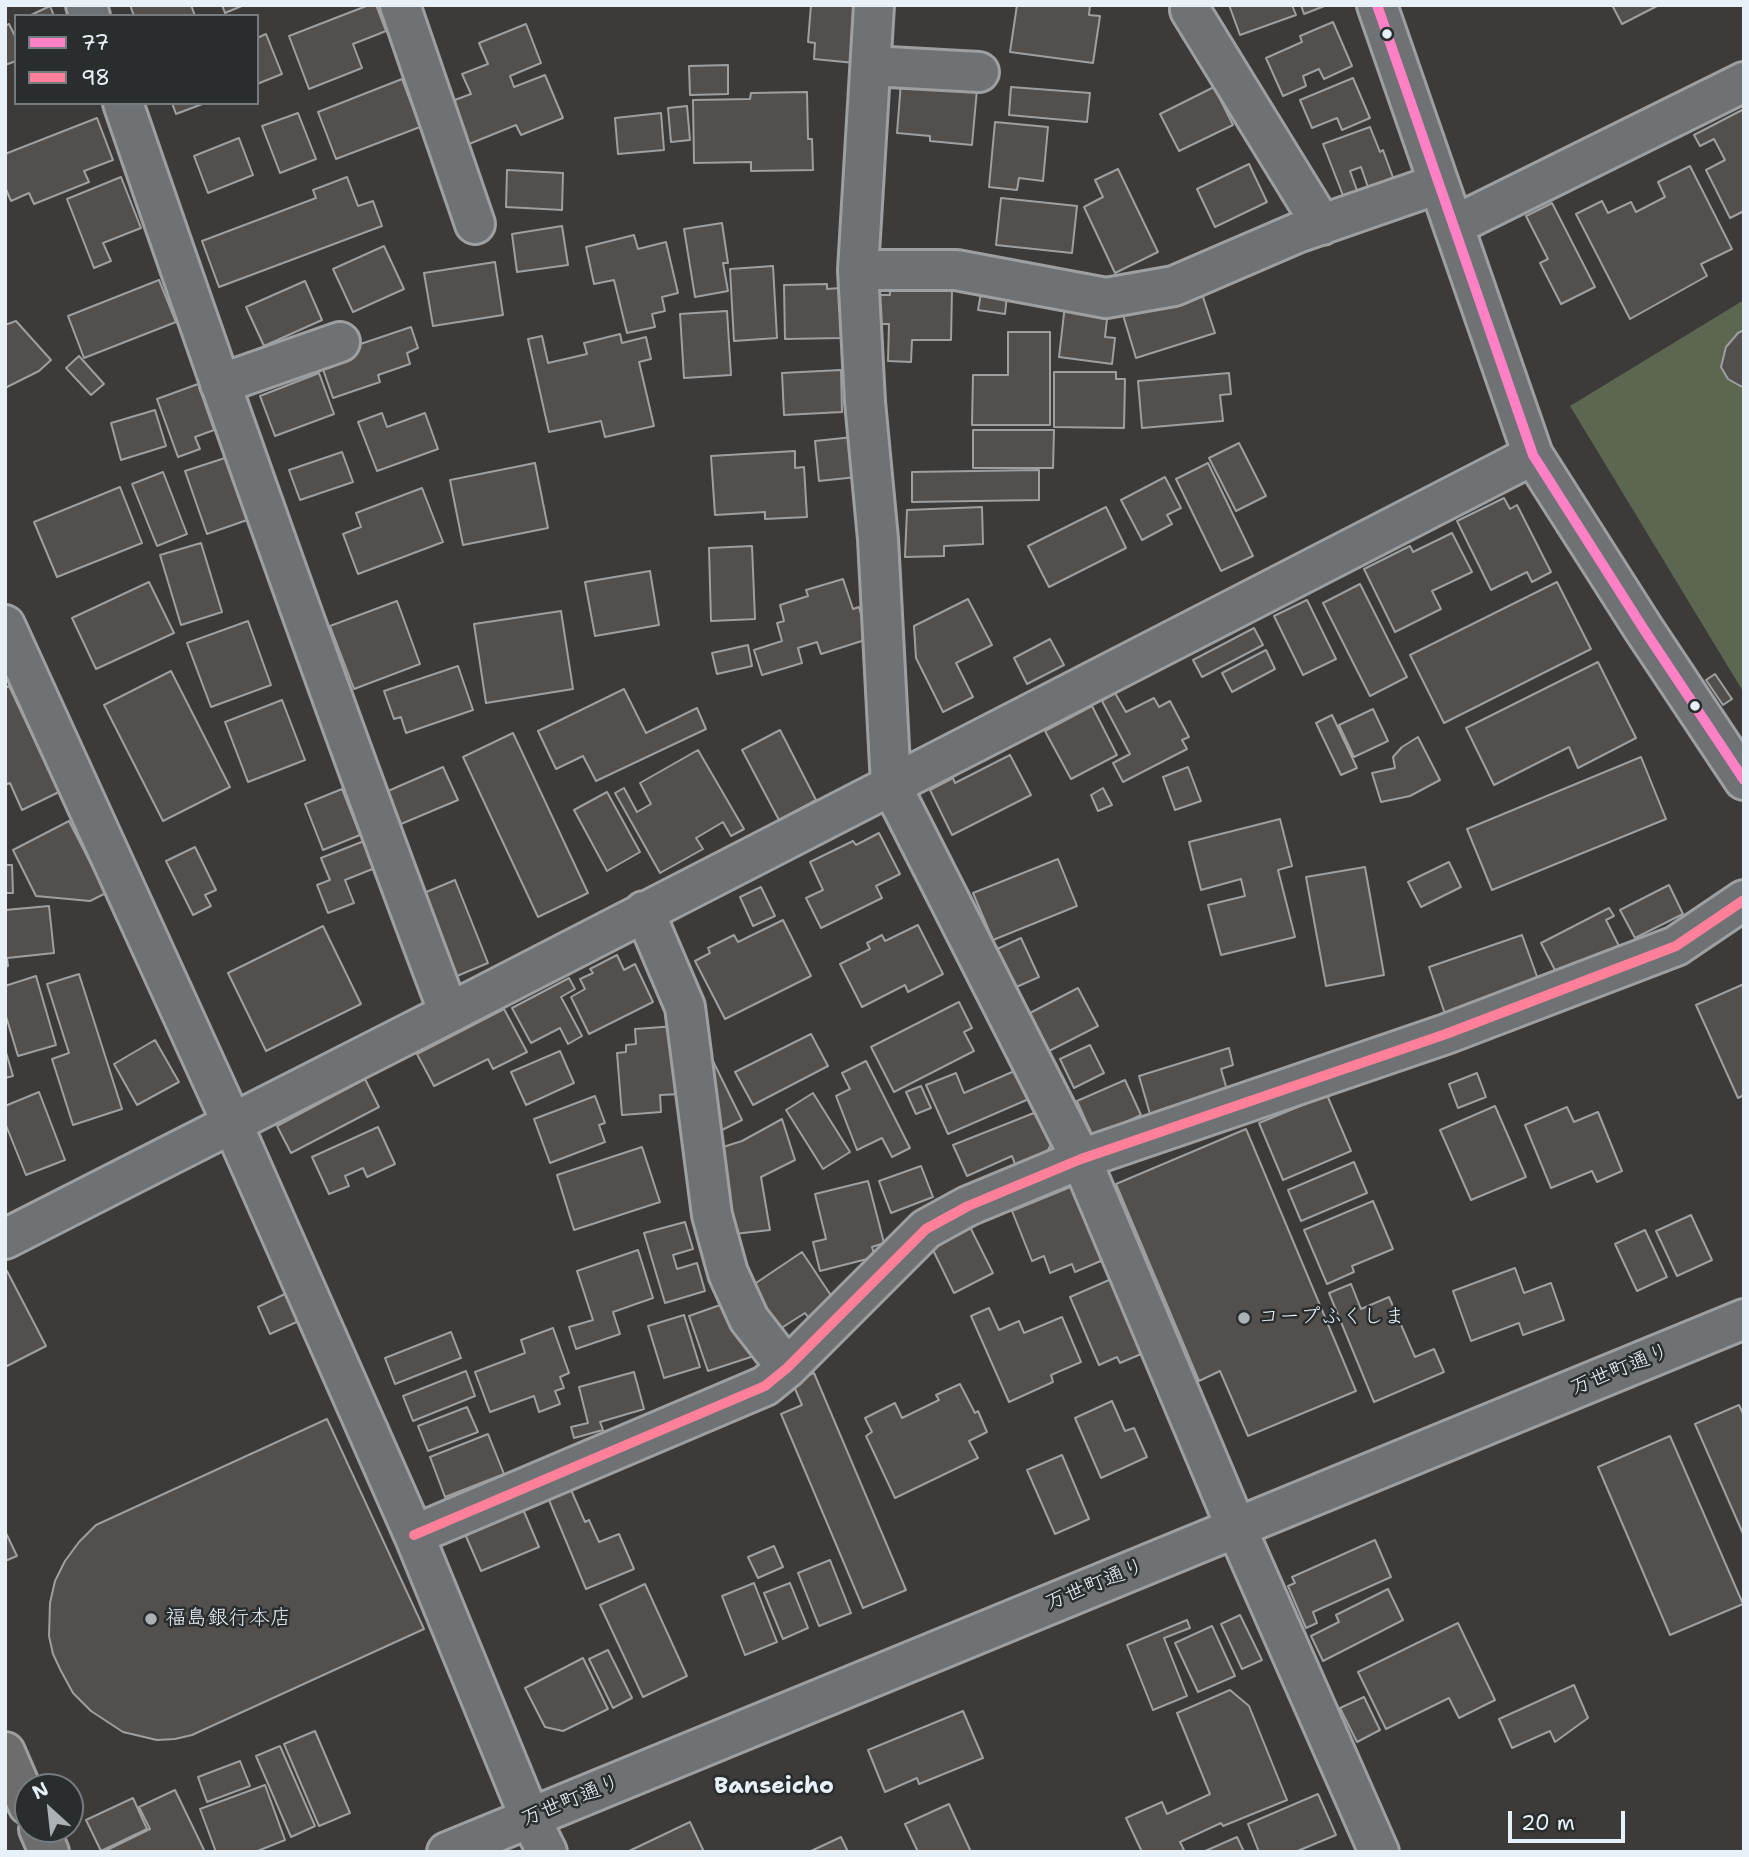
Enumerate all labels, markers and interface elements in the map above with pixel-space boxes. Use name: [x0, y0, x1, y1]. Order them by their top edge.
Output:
legend: [14, 14, 259, 105]
unlabelled marker: [1380, 27, 1394, 41]
text: 77: [81, 29, 109, 57]
text: 98: [81, 64, 110, 92]
unlabelled marker: [1688, 699, 1702, 713]
place label: コープふくしま: [1258, 1305, 1405, 1331]
marker: コープふくしま: [1236, 1310, 1252, 1326]
street label: 万世町通り: [1567, 1339, 1673, 1401]
street label: 万世町通り: [1042, 1554, 1148, 1616]
place label: 福島銀行本店: [165, 1606, 291, 1632]
marker: 福島銀行本店: [143, 1611, 159, 1627]
street label: 万世町通り: [518, 1770, 624, 1832]
north arrow: [14, 1773, 84, 1843]
district label: Banseicho: [714, 1773, 834, 1801]
text: N: [28, 1776, 53, 1805]
scale bar: [1511, 1798, 1628, 1842]
text: 20 m: [1521, 1809, 1575, 1837]

